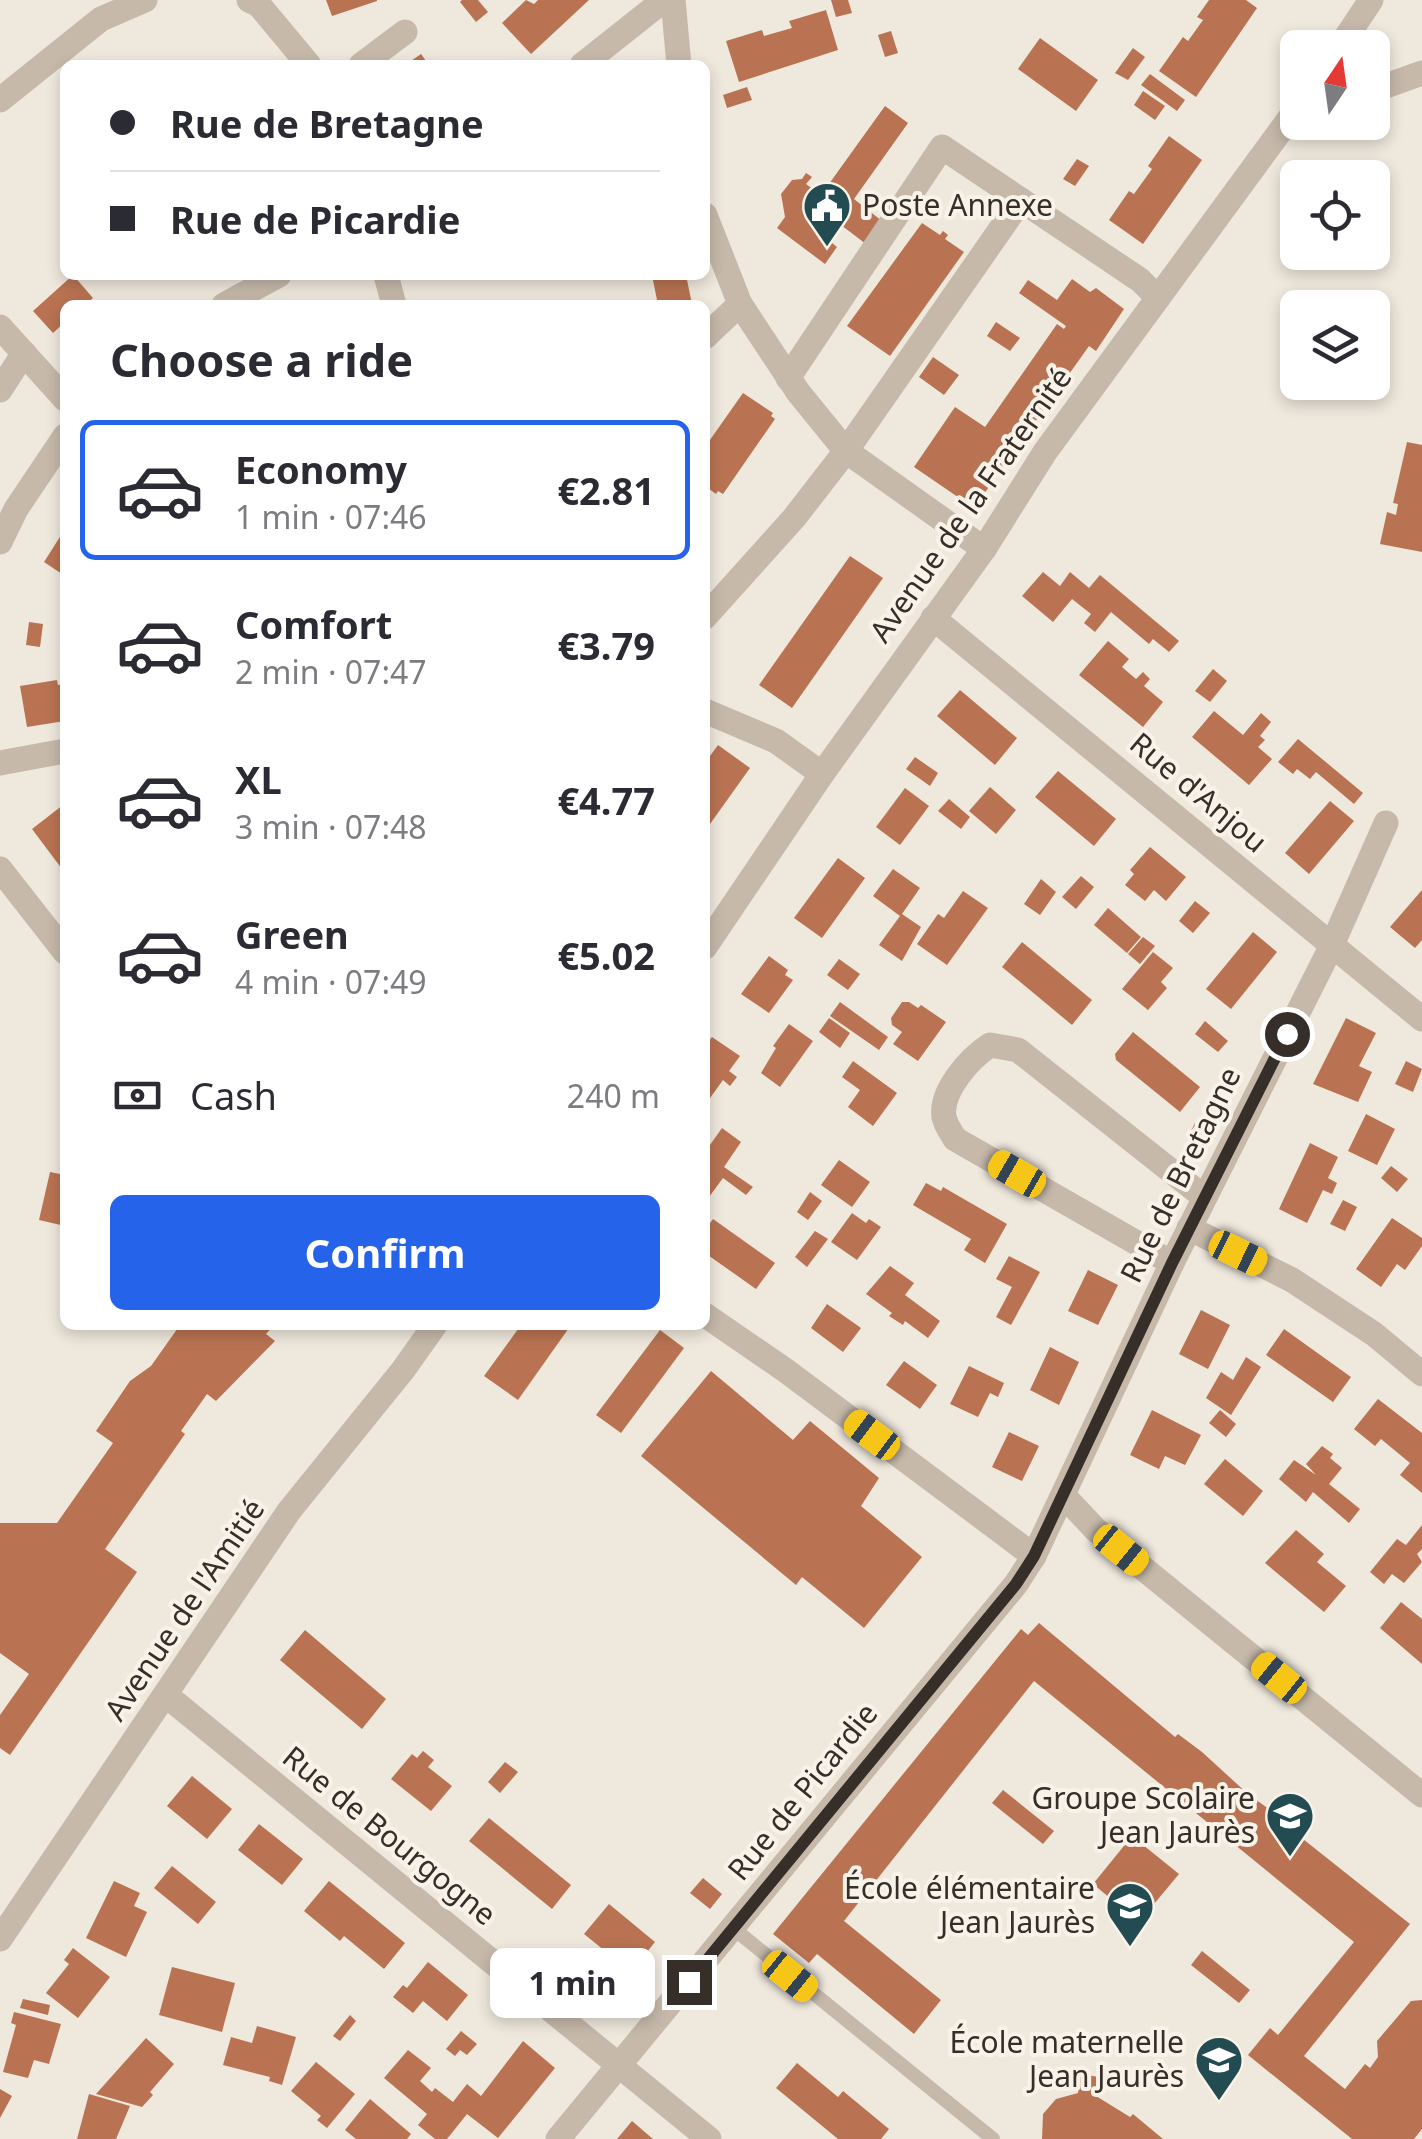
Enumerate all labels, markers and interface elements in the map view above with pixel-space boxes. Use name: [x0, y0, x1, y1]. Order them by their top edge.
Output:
north arrow: [1280, 30, 1390, 140]
map controls: [1280, 30, 1390, 400]
text: Rue de Bretagne: [170, 97, 484, 149]
button: locate: [1280, 160, 1390, 270]
public building icon: Poste Annexe: [801, 180, 853, 248]
place label: Poste Annexe: [862, 184, 1053, 225]
text: Rue de Picardie: [170, 193, 460, 245]
button: layers: [1280, 290, 1390, 400]
text: Choose a ride: [110, 329, 413, 390]
street label: Avenue de la Fraternité: [859, 358, 1080, 650]
text: Economy: [235, 443, 407, 495]
icon: car: [115, 445, 205, 535]
text: €2.81: [557, 464, 655, 516]
text: 1 min · 07:46: [235, 495, 427, 538]
text: Comfort: [235, 598, 392, 650]
icon: car: [115, 600, 205, 690]
text: €3.79: [557, 619, 655, 671]
text: 2 min · 07:47: [235, 650, 427, 693]
street label: Rue d'Anjou: [1122, 722, 1276, 861]
text: XL: [235, 753, 282, 805]
icon: car: [115, 755, 205, 845]
text: €4.77: [557, 774, 655, 826]
text: 3 min · 07:48: [235, 805, 427, 848]
text: Green: [235, 908, 349, 960]
icon: car: [115, 910, 205, 1000]
text: €5.02: [557, 929, 655, 981]
text: 4 min · 07:49: [235, 960, 427, 1003]
route start: [1265, 1012, 1310, 1057]
street label: Rue de Bretagne: [1110, 1060, 1250, 1289]
icon: cash: [110, 1068, 165, 1123]
text: Cash: [190, 1069, 277, 1121]
text: 240 m: [567, 1074, 660, 1117]
car: [984, 1146, 1050, 1202]
button: Confirm: [110, 1195, 660, 1310]
car: [1204, 1226, 1272, 1280]
car: [839, 1405, 905, 1465]
street label: Avenue de l'Amitié: [94, 1490, 273, 1728]
car: [1088, 1519, 1154, 1581]
car: [1246, 1647, 1312, 1709]
street label: Rue de Picardie: [718, 1694, 886, 1888]
street label: Rue de Bourgogne: [275, 1736, 505, 1934]
place label: Groupe Scolaire Jean Jaurès: [1031, 1777, 1255, 1852]
school or university icon: Groupe Scolaire Jean Jaurès: [1264, 1790, 1316, 1858]
place label: École élémentaire Jean Jaurès: [844, 1867, 1095, 1942]
school or university icon: École élémentaire Jean Jaurès: [1104, 1880, 1156, 1948]
car: [757, 1945, 823, 2007]
callout: 1 min: [489, 1947, 654, 2017]
route end: [667, 1960, 712, 2005]
text: 1 min: [528, 1961, 617, 2004]
place label: École maternelle Jean Jaurès: [949, 2021, 1184, 2096]
school or university icon: École maternelle Jean Jaurès: [1193, 2034, 1245, 2102]

